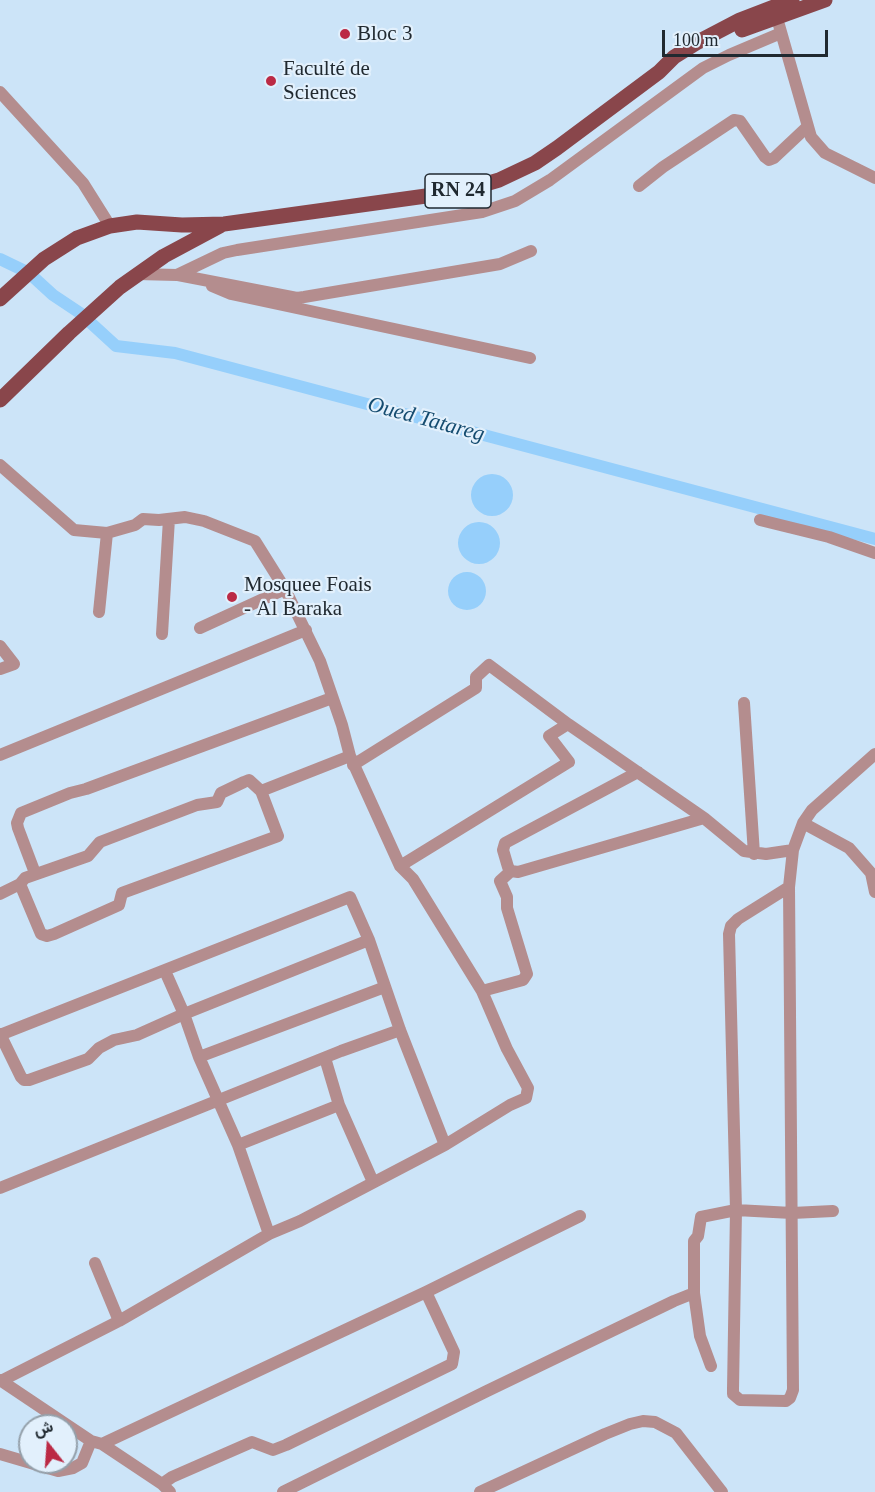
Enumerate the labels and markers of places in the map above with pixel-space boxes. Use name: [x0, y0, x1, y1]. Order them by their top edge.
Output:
place label: Bloc 3: [357, 21, 412, 47]
marker: Bloc 3: [338, 27, 352, 41]
place label: Faculté de Sciences: [283, 56, 370, 106]
marker: Faculté de Sciences: [264, 74, 278, 88]
place label: Mosquee Foais - Al Baraka: [244, 572, 372, 622]
marker: Mosquee Foais - Al Baraka: [225, 590, 239, 604]

